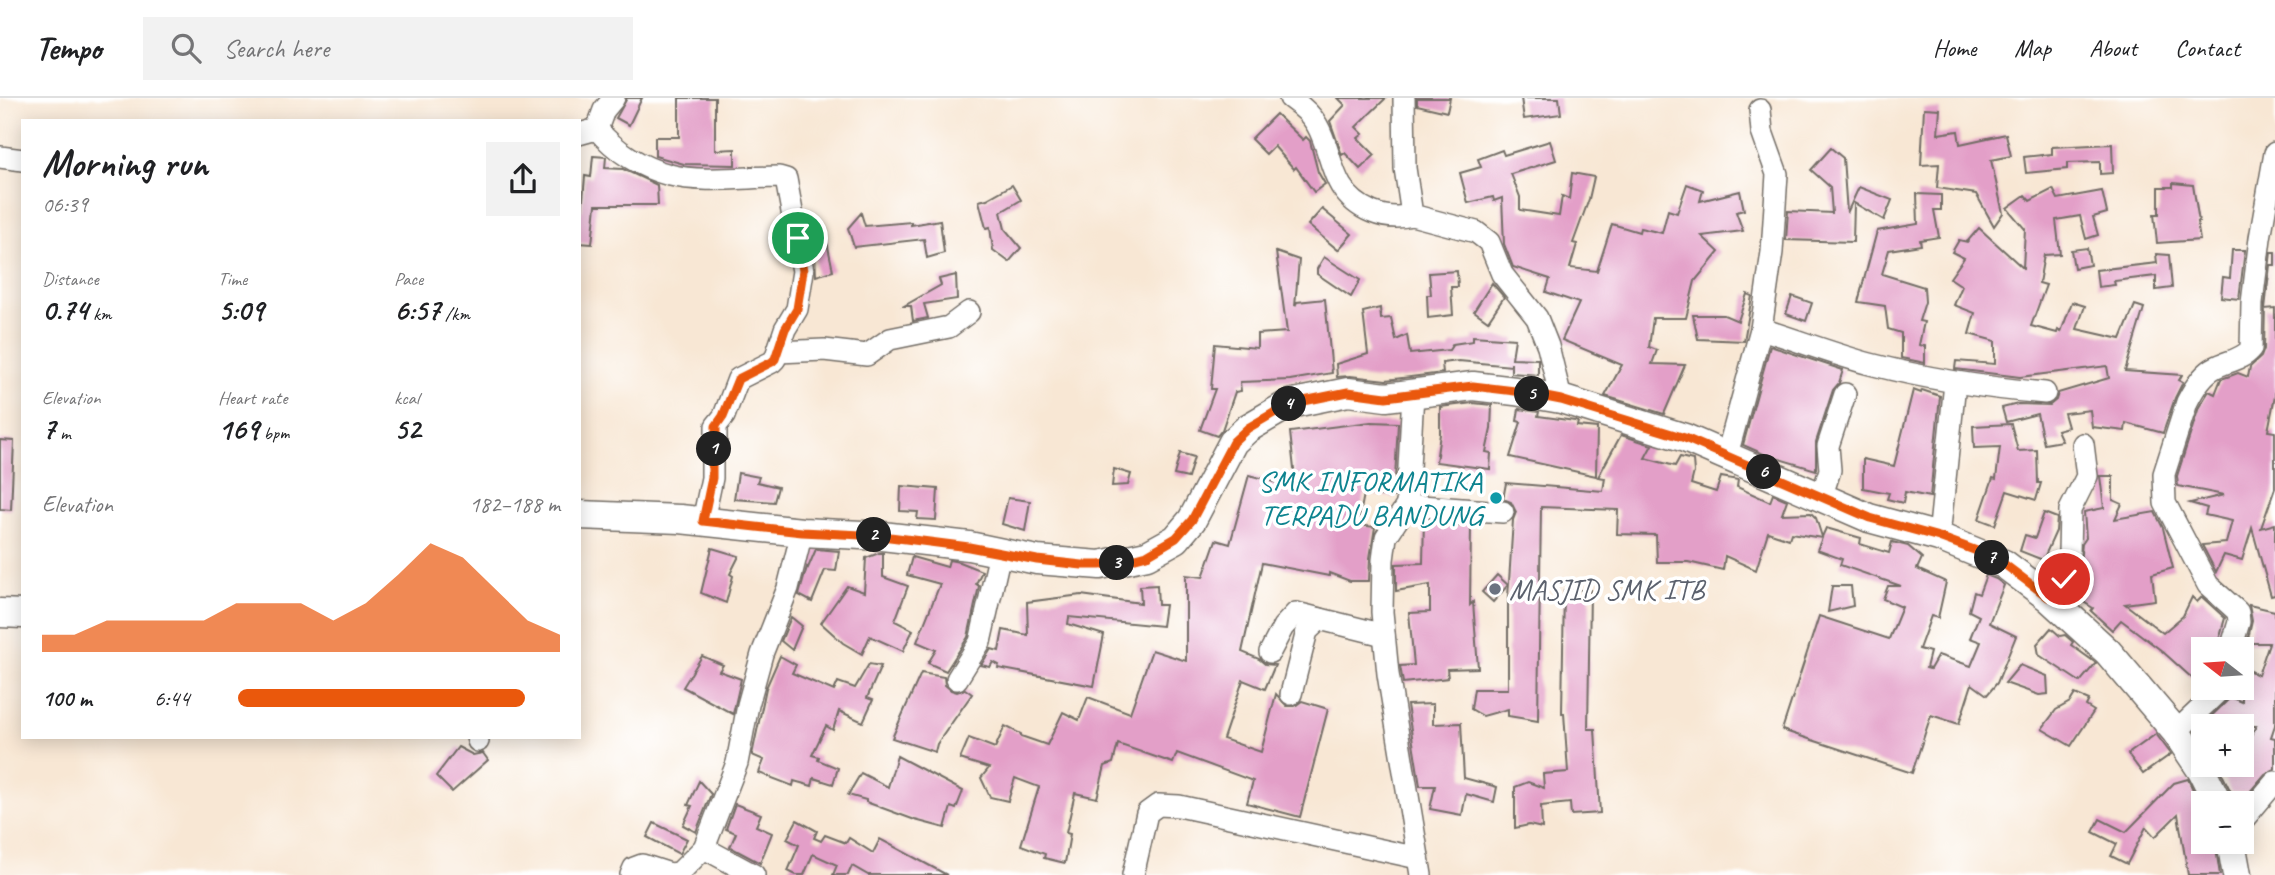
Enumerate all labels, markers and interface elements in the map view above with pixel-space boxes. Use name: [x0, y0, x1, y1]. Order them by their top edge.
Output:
search box: [143, 17, 633, 80]
text: Tempo: [35, 27, 101, 69]
icon: search: [167, 29, 205, 67]
text: Search here: [223, 32, 329, 65]
text: Home: [1933, 33, 1976, 63]
text: Map: [2014, 33, 2051, 63]
text: About: [2089, 33, 2137, 63]
text: Contact: [2175, 33, 2240, 63]
text: Morning run: [42, 140, 208, 187]
button: share: [486, 142, 560, 216]
text: 06:39: [42, 190, 88, 219]
pin: [768, 208, 828, 268]
icon: arrive: [779, 219, 817, 257]
text: Distance: [42, 267, 99, 291]
text: Time: [218, 267, 247, 291]
text: Pace: [394, 267, 423, 291]
text: 0.74: [42, 291, 88, 329]
text: 5:09: [218, 291, 264, 329]
text: 6:57: [394, 291, 440, 329]
text: km: [88, 302, 112, 326]
text: /km: [440, 302, 470, 326]
pin: 5: [1514, 376, 1550, 412]
text: 5: [1527, 381, 1536, 405]
text: Elevation: [42, 386, 100, 410]
text: Heart rate: [218, 386, 287, 410]
text: kcal: [394, 386, 419, 410]
pin: 4: [1272, 386, 1306, 422]
text: 4: [1284, 391, 1293, 415]
text: 7: [42, 410, 55, 448]
text: 169: [218, 410, 259, 448]
text: 52: [394, 410, 421, 448]
text: m: [55, 421, 71, 445]
text: bpm: [259, 421, 289, 445]
pin: 1: [696, 432, 732, 466]
text: 1: [709, 436, 718, 460]
pin: 6: [1746, 454, 1782, 490]
text: 6: [1759, 459, 1768, 483]
place label: SMK INFORMATIKA TERPADU BANDUNG: [1258, 462, 1486, 534]
text: Elevation: [42, 490, 113, 519]
text: 182–188 m: [469, 490, 560, 519]
marker: SMK INFORMATIKA TERPADU BANDUNG: [1488, 490, 1504, 506]
pin: 2: [856, 518, 892, 552]
text: 2: [869, 522, 878, 546]
pin: 7: [1974, 540, 2010, 575]
text: 7: [1987, 545, 1996, 569]
pin: 3: [1100, 546, 1134, 580]
pin: [2034, 549, 2094, 609]
text: 3: [1112, 550, 1121, 574]
icon: check: [2045, 560, 2083, 598]
place label: MASJID SMK ITB: [1509, 570, 1707, 608]
marker: MASJID SMK ITB: [1487, 581, 1503, 597]
north arrow: [2191, 637, 2254, 700]
map controls: [2191, 637, 2254, 854]
text: 100 m: [42, 684, 92, 713]
text: 6:44: [154, 684, 190, 713]
button: +: [2191, 714, 2254, 777]
button: −: [2191, 791, 2254, 854]

